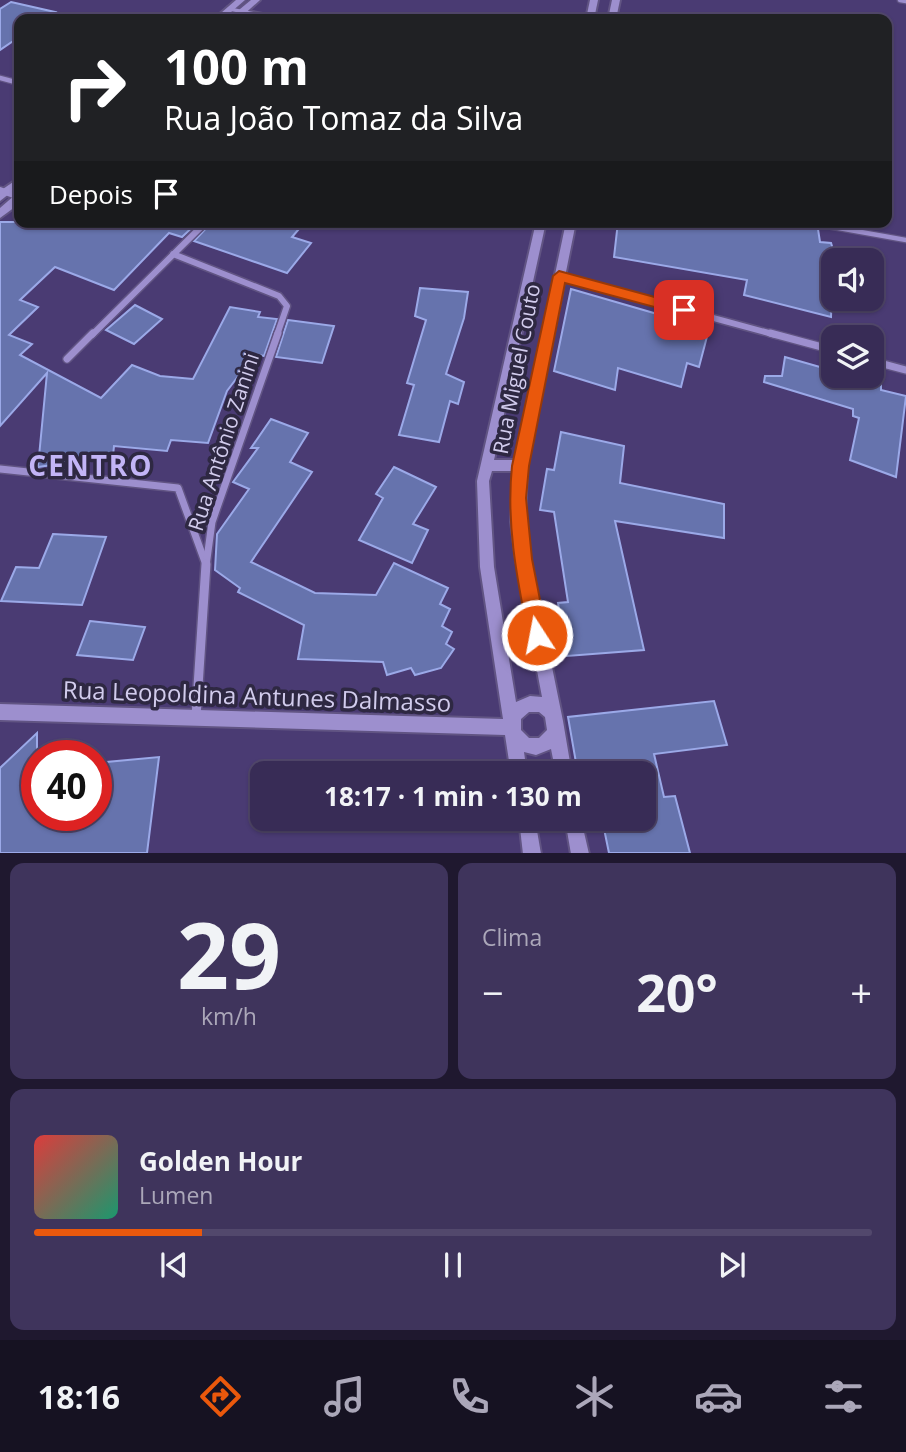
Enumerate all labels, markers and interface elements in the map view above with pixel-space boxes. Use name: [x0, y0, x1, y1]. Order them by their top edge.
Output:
text: 100 m: [164, 33, 309, 99]
icon: right: [49, 42, 140, 133]
text: Rua João Tomaz da Silva: [164, 96, 523, 139]
icon: arrive: [147, 175, 185, 213]
text: Depois: [49, 176, 133, 212]
map controls: [821, 248, 884, 388]
button: sound: [821, 248, 884, 311]
pin: [654, 280, 714, 340]
street label: Rua Miguel Couto: [486, 281, 546, 456]
icon: arrive: [665, 291, 703, 329]
button: layers: [821, 325, 884, 388]
street label: Rua Antônio Zanini: [181, 349, 265, 534]
district label: CENTRO: [28, 446, 154, 484]
position arrow: [500, 598, 574, 672]
street label: Rua Leopoldina Antunes Dalmasso: [62, 672, 452, 719]
speed limit sign: 40: [21, 740, 112, 831]
text: 18:17 · 1 min · 130 m: [324, 778, 582, 814]
text: 29: [177, 892, 281, 1016]
text: Clima: [482, 921, 542, 953]
text: 20°: [636, 956, 718, 1027]
text: −: [482, 966, 504, 1018]
text: +: [850, 966, 872, 1018]
text: km/h: [201, 1000, 257, 1032]
text: Golden Hour: [139, 1143, 302, 1179]
text: Lumen: [139, 1179, 213, 1211]
icon: previous: [155, 1246, 193, 1284]
icon: pause: [434, 1246, 472, 1284]
icon: next: [713, 1246, 751, 1284]
icon: directions: [196, 1372, 245, 1421]
icon: music: [320, 1372, 369, 1421]
icon: phone: [445, 1372, 494, 1421]
icon: climate: [570, 1372, 619, 1421]
icon: car: [694, 1372, 743, 1421]
icon: filters: [819, 1372, 868, 1421]
text: 18:16: [38, 1375, 120, 1418]

